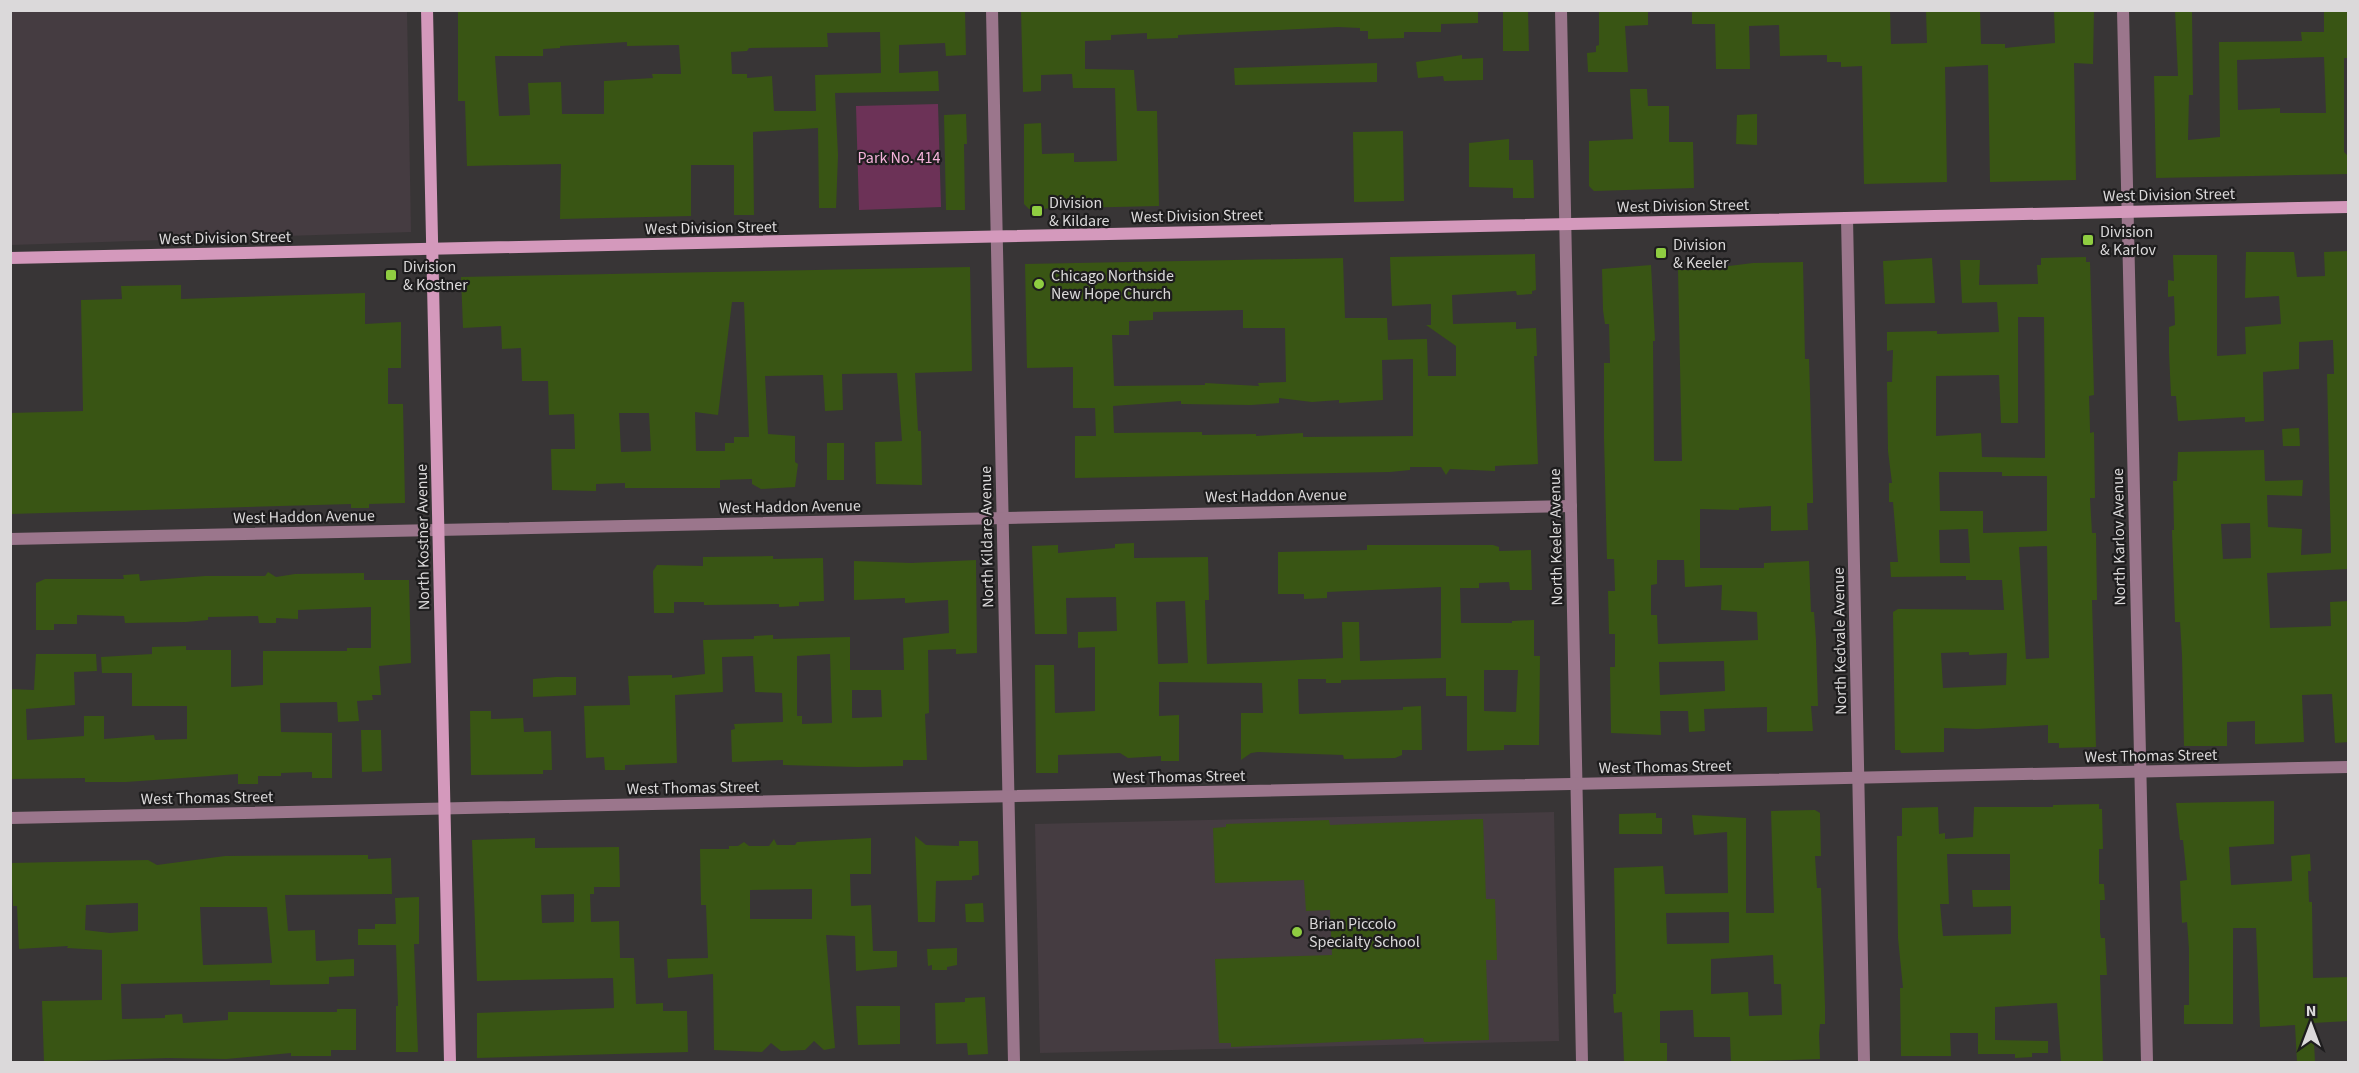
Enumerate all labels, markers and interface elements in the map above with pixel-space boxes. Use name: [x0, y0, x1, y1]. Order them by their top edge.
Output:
park label: Park No. 414: [857, 147, 941, 169]
street label: West Division Street: [2103, 183, 2236, 207]
place label: Division & Kildare: [1049, 192, 1110, 232]
street label: West Division Street: [1617, 194, 1750, 218]
marker: Division & Kildare: [1030, 204, 1044, 218]
street label: West Division Street: [1131, 204, 1264, 228]
street label: West Division Street: [645, 216, 778, 240]
place label: Division & Karlov: [2100, 221, 2157, 261]
street label: West Division Street: [159, 226, 292, 250]
marker: Division & Karlov: [2081, 233, 2095, 247]
place label: Division & Keeler: [1673, 234, 1729, 274]
marker: Division & Keeler: [1654, 246, 1668, 260]
place label: Division & Kostner: [403, 256, 468, 296]
place label: Chicago Northside New Hope Church: [1051, 265, 1174, 305]
marker: Division & Kostner: [384, 268, 398, 282]
marker: Chicago Northside New Hope Church: [1032, 277, 1046, 291]
street label: North Kostner Avenue: [411, 464, 435, 610]
street label: North Kildare Avenue: [975, 466, 999, 608]
street label: North Keeler Avenue: [1544, 468, 1568, 606]
street label: North Karlov Avenue: [2107, 468, 2131, 606]
street label: West Haddon Avenue: [1205, 484, 1347, 508]
street label: West Haddon Avenue: [719, 495, 861, 519]
street label: West Haddon Avenue: [233, 505, 375, 529]
street label: North Kedvale Avenue: [1828, 567, 1852, 715]
street label: West Thomas Street: [2084, 744, 2218, 768]
street label: West Thomas Street: [1598, 755, 1732, 779]
street label: West Thomas Street: [1112, 765, 1246, 789]
street label: West Thomas Street: [626, 776, 760, 800]
street label: West Thomas Street: [140, 786, 274, 810]
place label: Brian Piccolo Specialty School: [1309, 913, 1420, 953]
marker: Brian Piccolo Specialty School: [1290, 925, 1304, 939]
north arrow: [2281, 995, 2341, 1055]
text: N: [2306, 1000, 2316, 1022]

